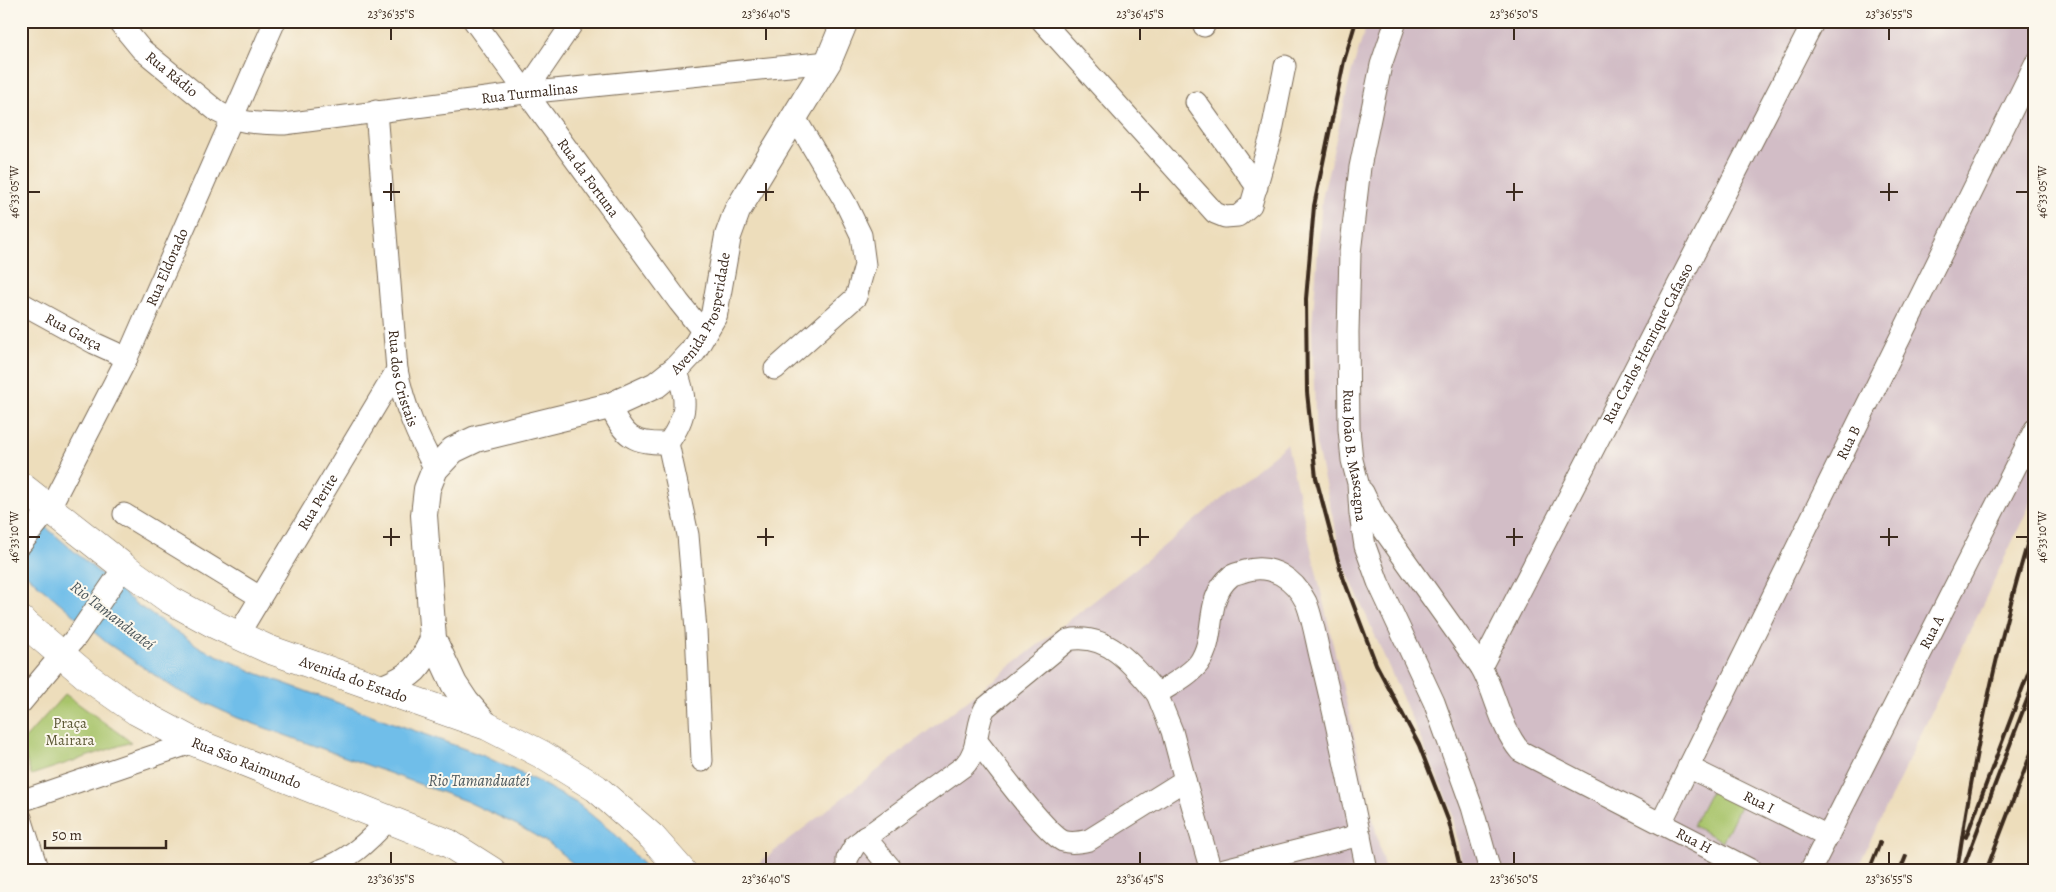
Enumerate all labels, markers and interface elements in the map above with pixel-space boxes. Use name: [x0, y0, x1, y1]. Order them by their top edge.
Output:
text: 23°36'35"S: [367, 6, 415, 22]
text: 23°36'40"S: [742, 6, 790, 22]
text: 23°36'45"S: [1116, 6, 1164, 22]
text: 23°36'50"S: [1490, 6, 1538, 22]
text: 23°36'55"S: [1865, 6, 1913, 22]
street label: Rua Rádio: [141, 47, 202, 102]
street label: Rua Turmalinas: [480, 78, 579, 109]
street label: Rua da Fortuna: [553, 134, 624, 221]
text: 46°33'05"W: [6, 165, 22, 219]
text: 46°33'05"W: [2034, 165, 2050, 219]
street label: Rua Eldorado: [141, 225, 193, 309]
street label: Avenida Prosperidade: [665, 251, 735, 380]
street label: Rua Carlos Henrique Cafasso: [1598, 260, 1698, 427]
street label: Rua Garça: [41, 308, 105, 355]
street label: Rua dos Cristais: [384, 329, 423, 430]
street label: Rua João B. Mascagna: [1339, 389, 1371, 523]
street label: Rua B: [1832, 422, 1865, 463]
street label: Rua Perite: [293, 470, 343, 534]
text: 46°33'10"W: [6, 510, 22, 563]
text: 46°33'10"W: [2034, 510, 2050, 563]
water label: Rio Tamanduateí: [66, 576, 160, 656]
street label: Rua A: [1915, 612, 1949, 653]
street label: Avenida do Estado: [296, 651, 410, 707]
park label: Praça Mairara: [46, 713, 94, 750]
street label: Rua São Raimundo: [189, 732, 304, 794]
water label: Rio Tamanduateí: [428, 770, 530, 792]
street label: Rua I: [1740, 786, 1778, 818]
scale bar: [45, 817, 166, 849]
street label: Rua H: [1672, 823, 1715, 858]
text: 50 m: [52, 825, 82, 845]
text: 23°36'35"S: [367, 871, 415, 887]
text: 23°36'40"S: [742, 871, 790, 887]
text: 23°36'45"S: [1116, 871, 1164, 887]
text: 23°36'50"S: [1490, 871, 1538, 887]
text: 23°36'55"S: [1865, 871, 1913, 887]

